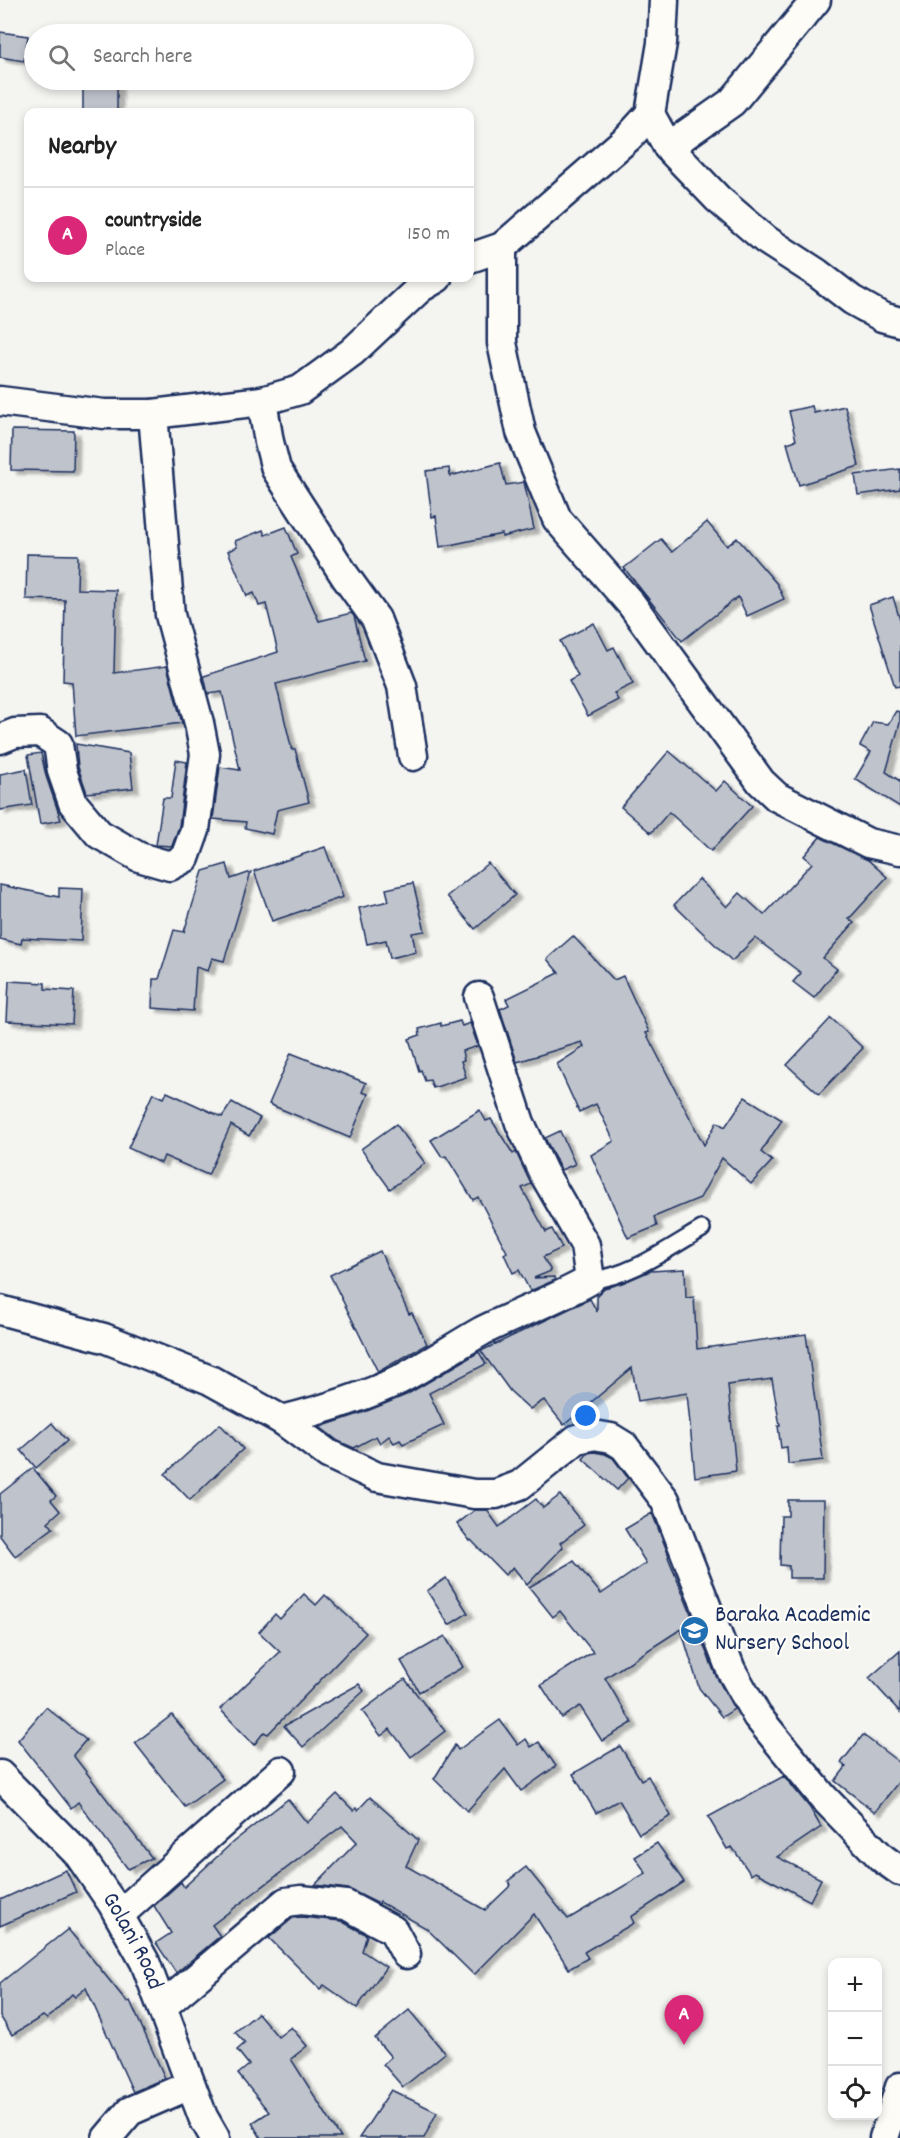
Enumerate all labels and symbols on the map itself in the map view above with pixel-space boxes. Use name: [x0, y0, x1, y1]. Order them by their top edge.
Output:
your location: [571, 1401, 600, 1430]
place label: Baraka Academic Nursery School: [715, 1599, 871, 1661]
school or university icon: Baraka Academic Nursery School: [678, 1614, 710, 1646]
street label: Golani Road: [93, 1886, 171, 1995]
pin: A: [664, 1996, 704, 2045]

